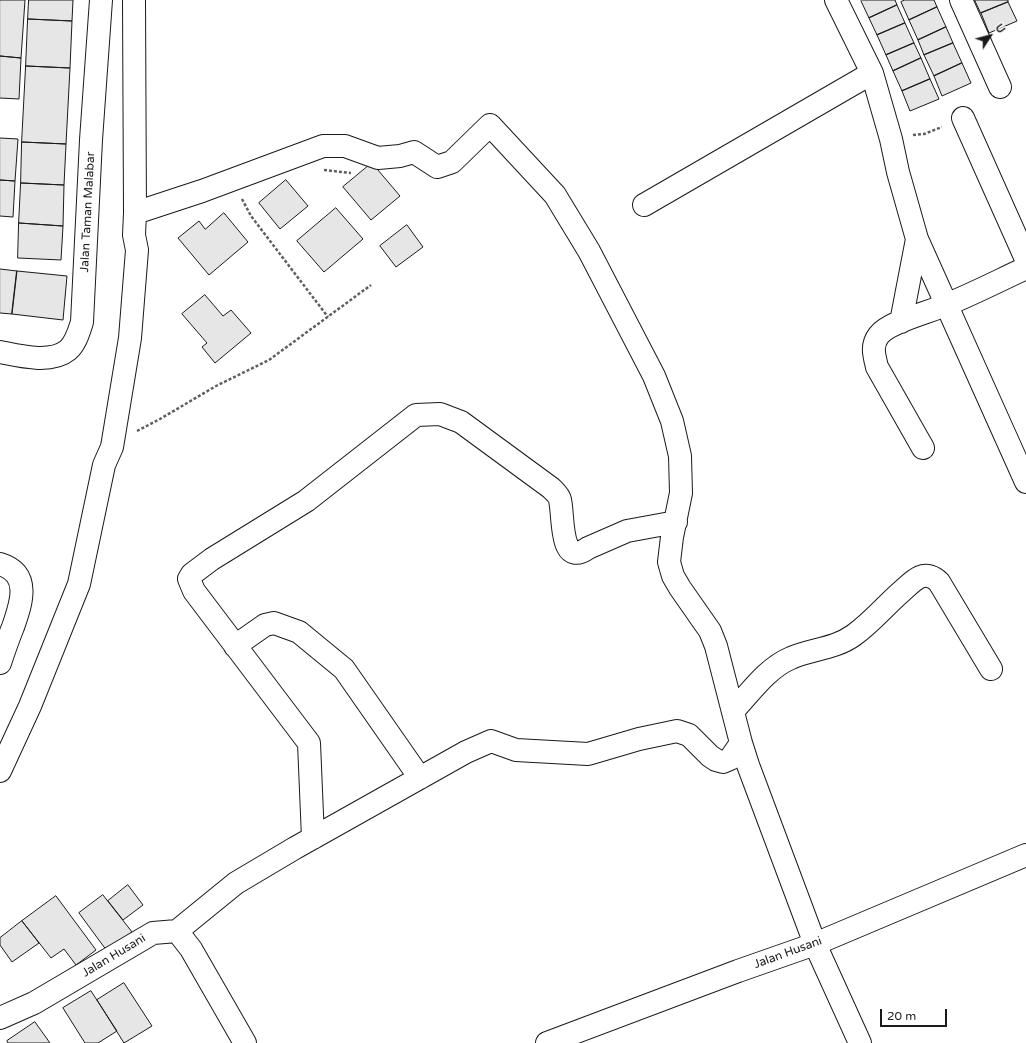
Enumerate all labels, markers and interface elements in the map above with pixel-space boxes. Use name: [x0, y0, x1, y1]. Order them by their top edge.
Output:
north arrow: [970, 16, 1010, 56]
text: U: [992, 21, 1008, 36]
street label: Jalan Taman Malabar: [78, 151, 98, 273]
street label: Jalan Husani: [80, 931, 148, 981]
street label: Jalan Husani: [752, 934, 824, 972]
scale bar: [882, 1001, 949, 1027]
text: 20 m: [887, 1009, 916, 1023]

